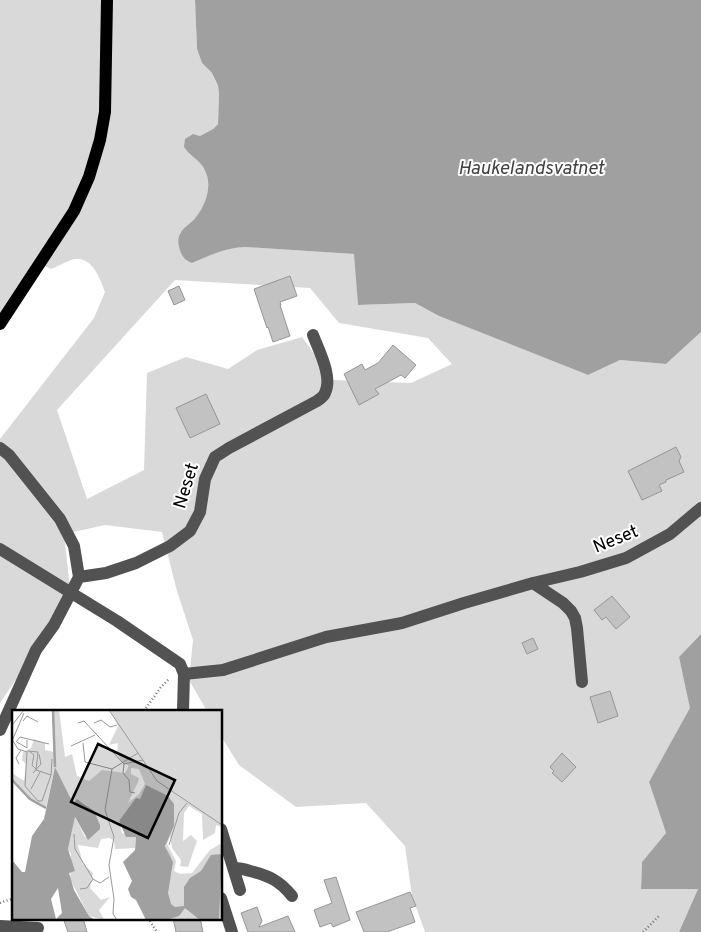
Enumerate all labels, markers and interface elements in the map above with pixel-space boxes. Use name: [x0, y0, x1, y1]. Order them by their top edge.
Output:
water label: Haukelandsvatnet: [458, 157, 605, 181]
street label: Neset: [169, 460, 205, 512]
street label: Neset: [590, 521, 642, 559]
inset map: [12, 710, 222, 920]

